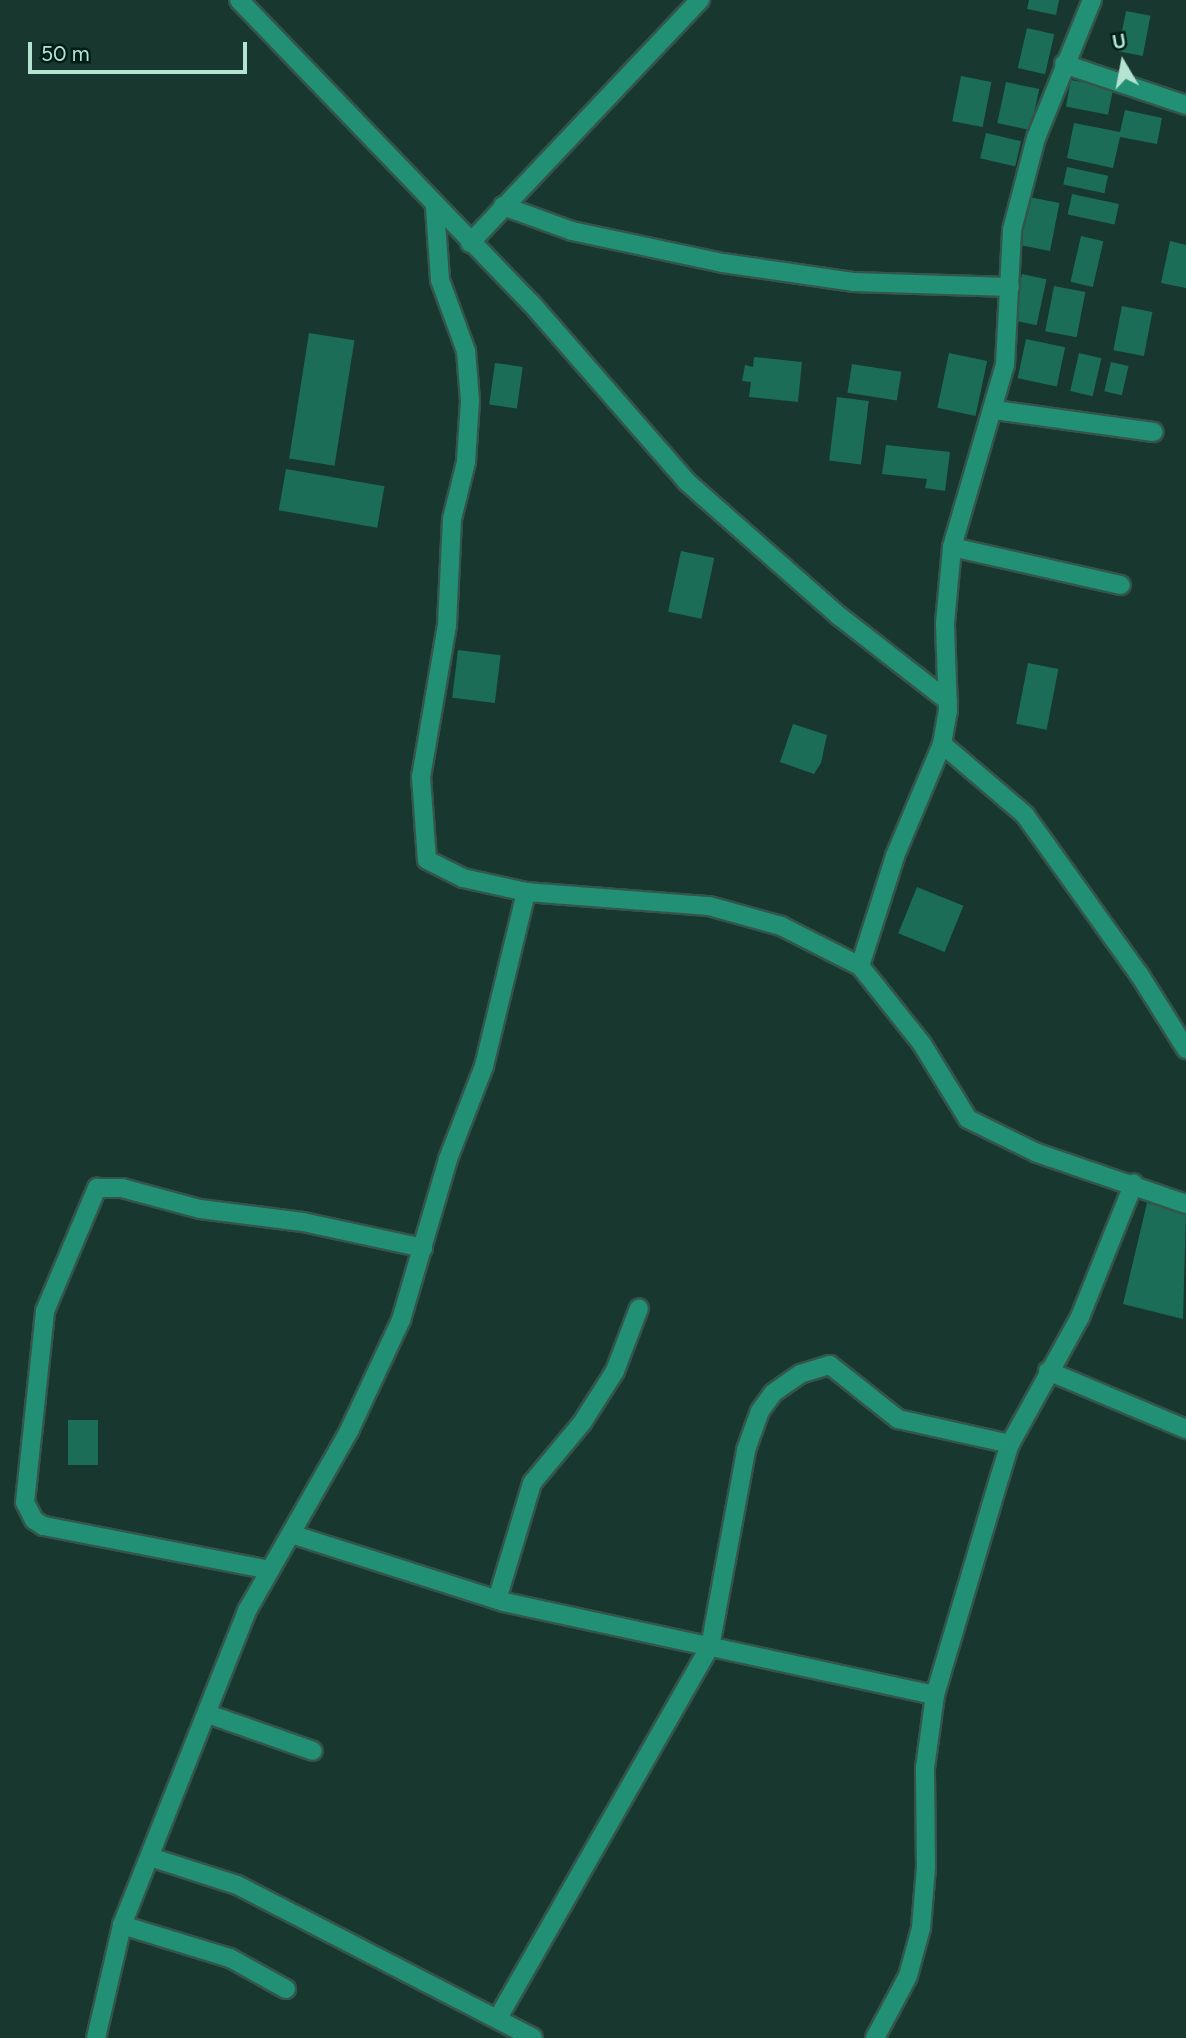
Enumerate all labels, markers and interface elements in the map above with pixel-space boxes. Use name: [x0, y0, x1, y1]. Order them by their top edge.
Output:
scale bar: [32, 28, 250, 72]
north arrow: [1088, 28, 1158, 98]
text: U: [1111, 29, 1128, 54]
text: 50 m: [41, 41, 90, 66]

